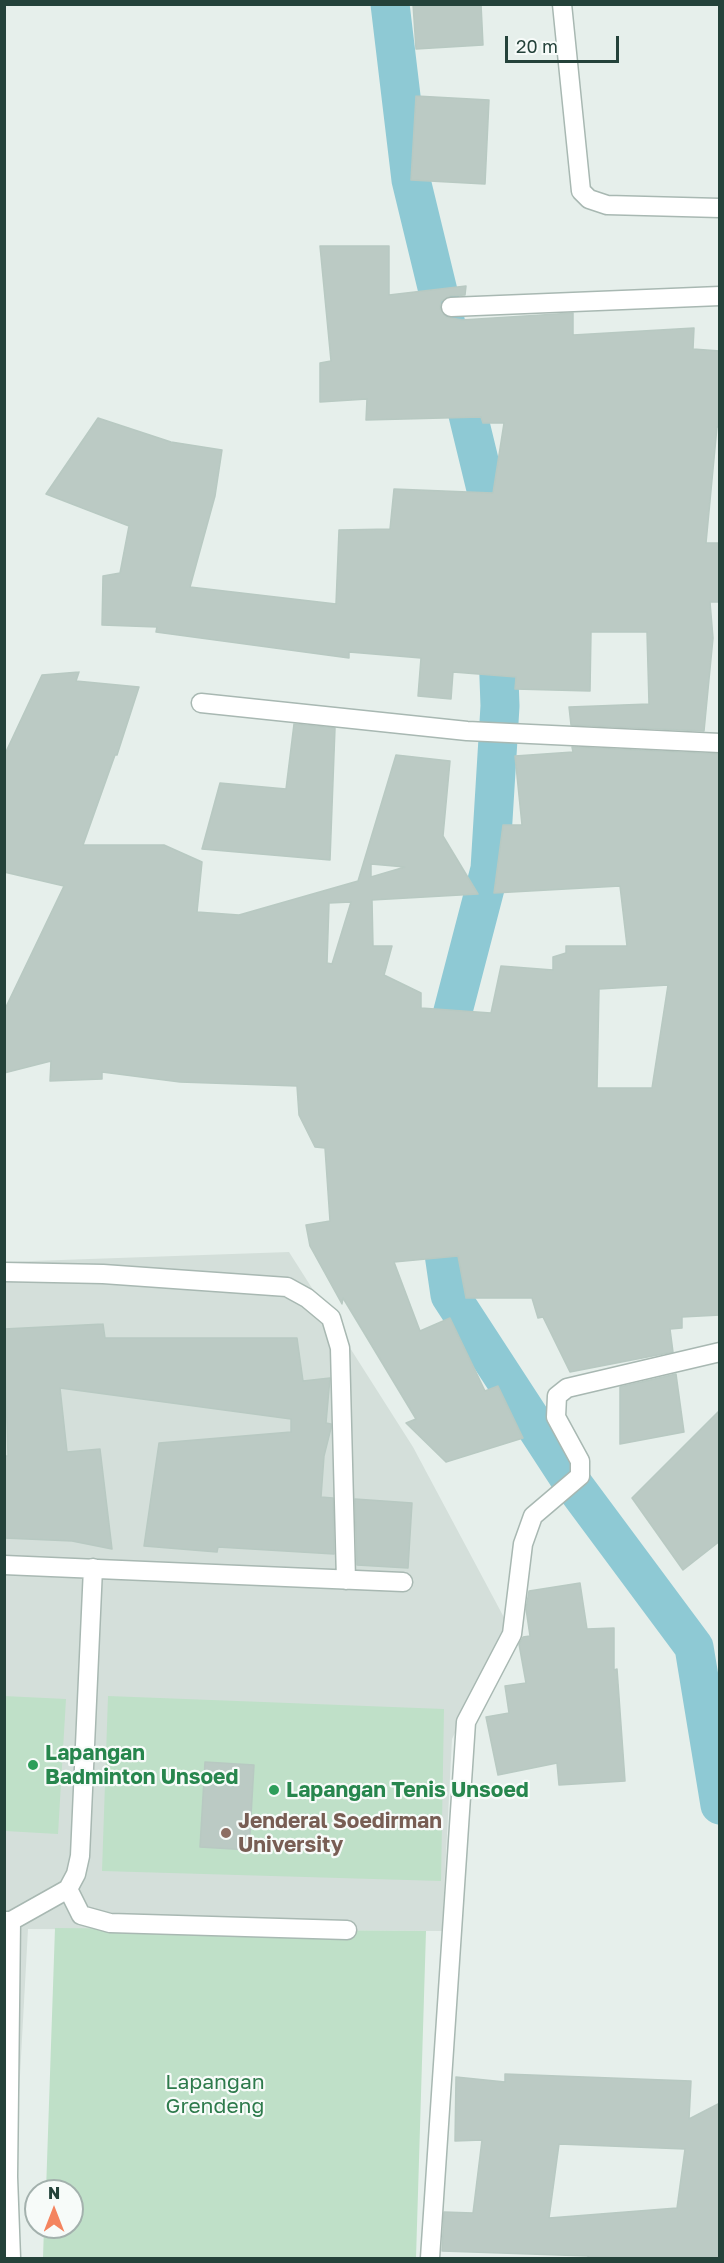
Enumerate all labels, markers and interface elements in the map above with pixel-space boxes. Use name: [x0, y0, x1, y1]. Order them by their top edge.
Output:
scale bar: [508, 24, 622, 62]
text: 20 m: [516, 35, 558, 57]
place label: Lapangan Badminton Unsoed: [45, 1740, 238, 1790]
marker: Lapangan Badminton Unsoed: [26, 1758, 40, 1772]
place label: Lapangan Tenis Unsoed: [286, 1777, 529, 1803]
marker: Lapangan Tenis Unsoed: [267, 1783, 281, 1797]
place label: Jenderal Soedirman University: [238, 1808, 442, 1858]
marker: Jenderal Soedirman University: [219, 1826, 233, 1840]
park label: Lapangan Grendeng: [165, 2069, 265, 2119]
north arrow: [24, 2179, 84, 2239]
text: N: [48, 2183, 60, 2203]

